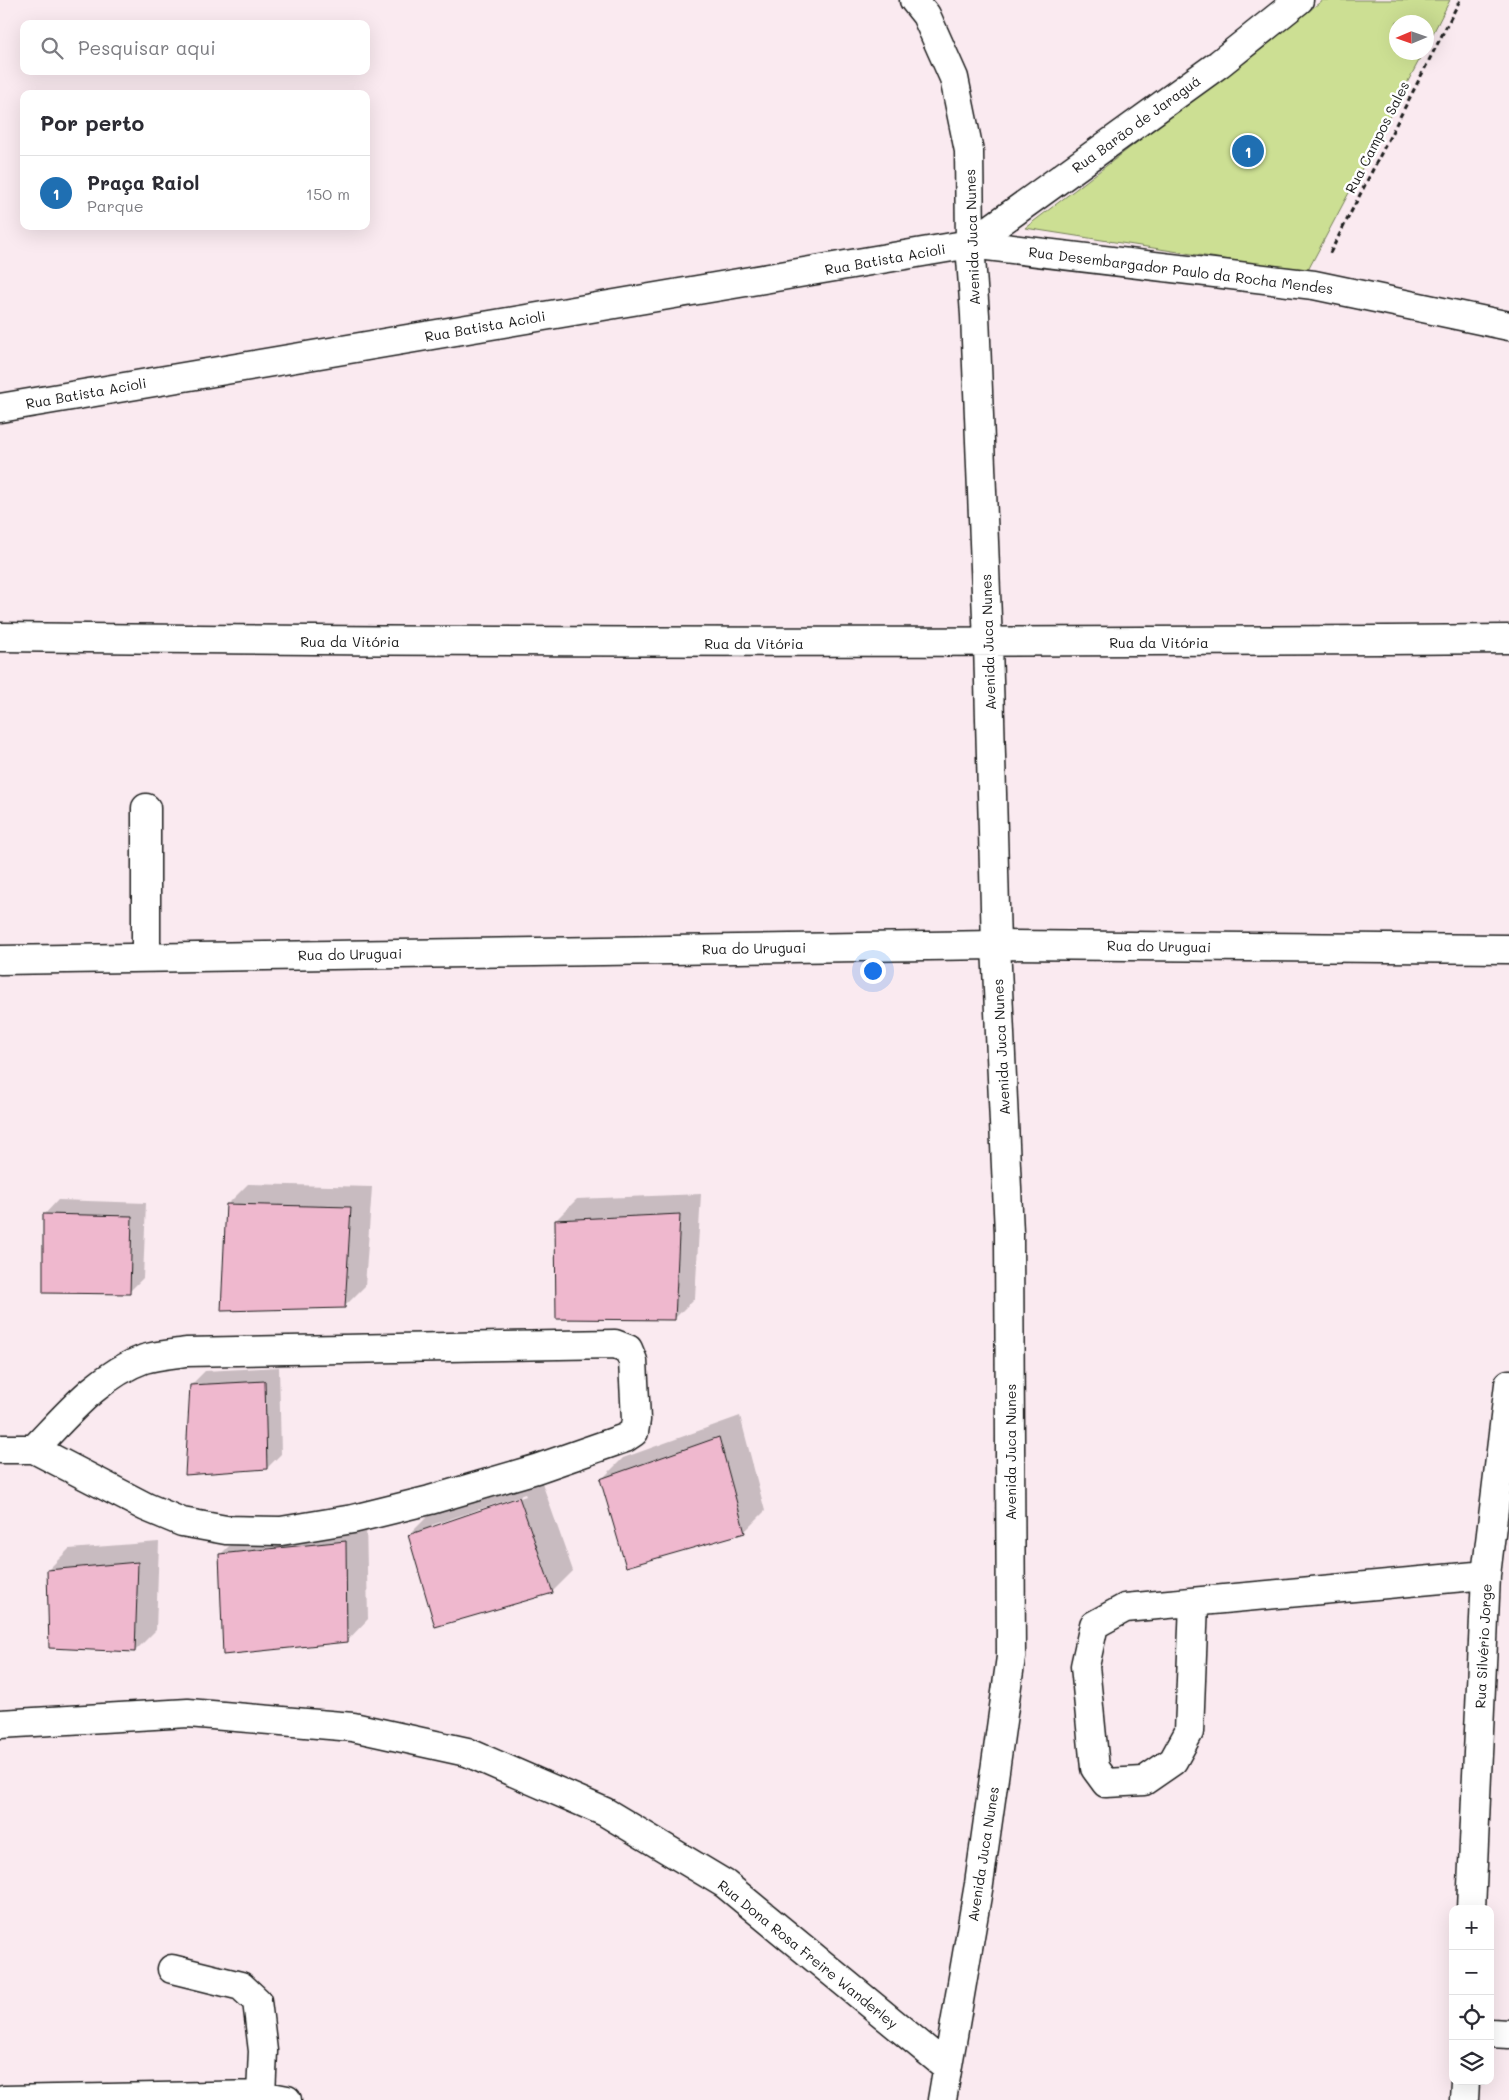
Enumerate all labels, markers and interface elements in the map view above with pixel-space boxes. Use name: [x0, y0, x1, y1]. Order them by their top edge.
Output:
north arrow: [1389, 15, 1434, 60]
search box: [20, 20, 370, 75]
icon: search: [38, 34, 66, 62]
text: Pesquisar aqui: [78, 35, 216, 60]
street label: Rua Barão de Jaraguá: [1068, 71, 1204, 177]
street label: Rua Campos Sales: [1340, 78, 1414, 196]
text: Por perto: [40, 109, 144, 136]
pin: 1: [1232, 132, 1264, 170]
street label: Avenida Juca Nunes: [960, 168, 984, 306]
text: Praça Raiol: [87, 170, 199, 195]
text: 1: [52, 183, 60, 204]
text: 150 m: [306, 183, 350, 204]
text: Parque: [87, 195, 144, 216]
street label: Rua Batista Acioli: [823, 239, 947, 279]
street label: Rua Desembargador Paulo da Rocha Mendes: [1028, 242, 1334, 298]
street label: Rua Batista Acioli: [423, 306, 547, 346]
street label: Rua Batista Acioli: [24, 373, 148, 413]
street label: Avenida Juca Nunes: [976, 573, 1000, 711]
street label: Rua da Vitória: [300, 632, 400, 651]
street label: Rua da Vitória: [1109, 633, 1209, 652]
street label: Rua da Vitória: [704, 634, 804, 653]
street label: Rua do Uruguai: [1107, 936, 1211, 956]
street label: Rua do Uruguai: [702, 938, 806, 958]
street label: Rua do Uruguai: [298, 944, 402, 964]
your location: [860, 958, 886, 984]
street label: Avenida Juca Nunes: [988, 978, 1014, 1116]
street label: Avenida Juca Nunes: [1001, 1384, 1020, 1520]
street label: Rua Silvério Jorge: [1470, 1583, 1496, 1709]
street label: Avenida Juca Nunes: [963, 1785, 1003, 1923]
street label: Rua Dona Rosa Freire Wanderley: [714, 1875, 902, 2033]
map controls: [1449, 1905, 1494, 2085]
button: +: [1449, 1905, 1494, 1950]
button: −: [1449, 1950, 1494, 1995]
button: locate: [1449, 1995, 1494, 2040]
button: layers: [1449, 2040, 1494, 2085]

